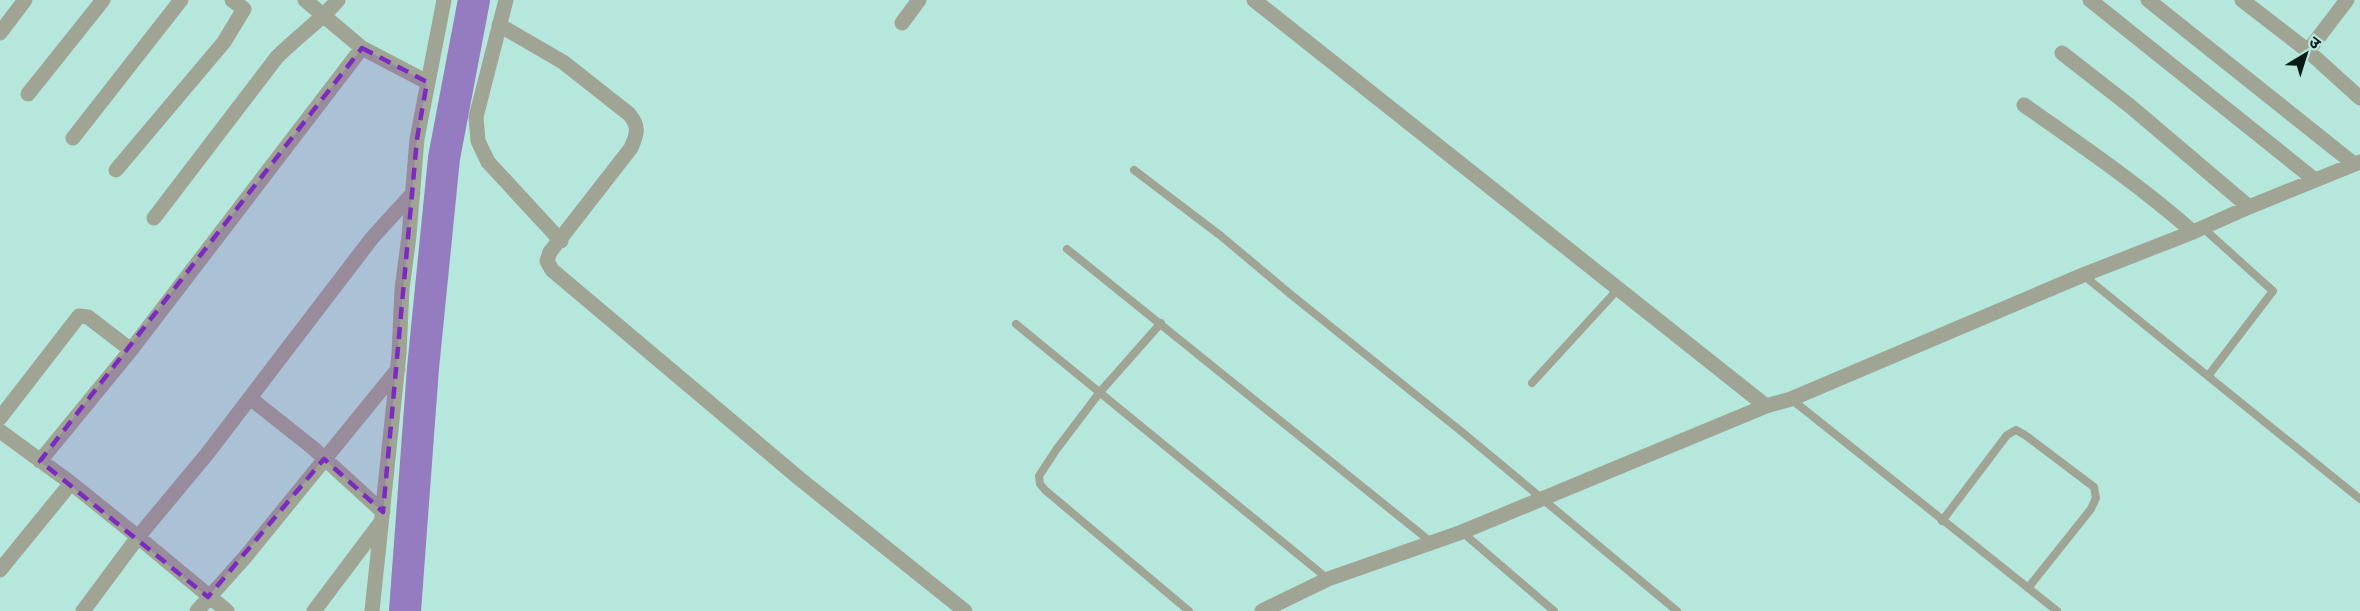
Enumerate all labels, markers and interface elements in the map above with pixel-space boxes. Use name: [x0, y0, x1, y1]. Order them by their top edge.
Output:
north arrow: [2276, 24, 2336, 84]
text: उ: [2306, 31, 2326, 53]

